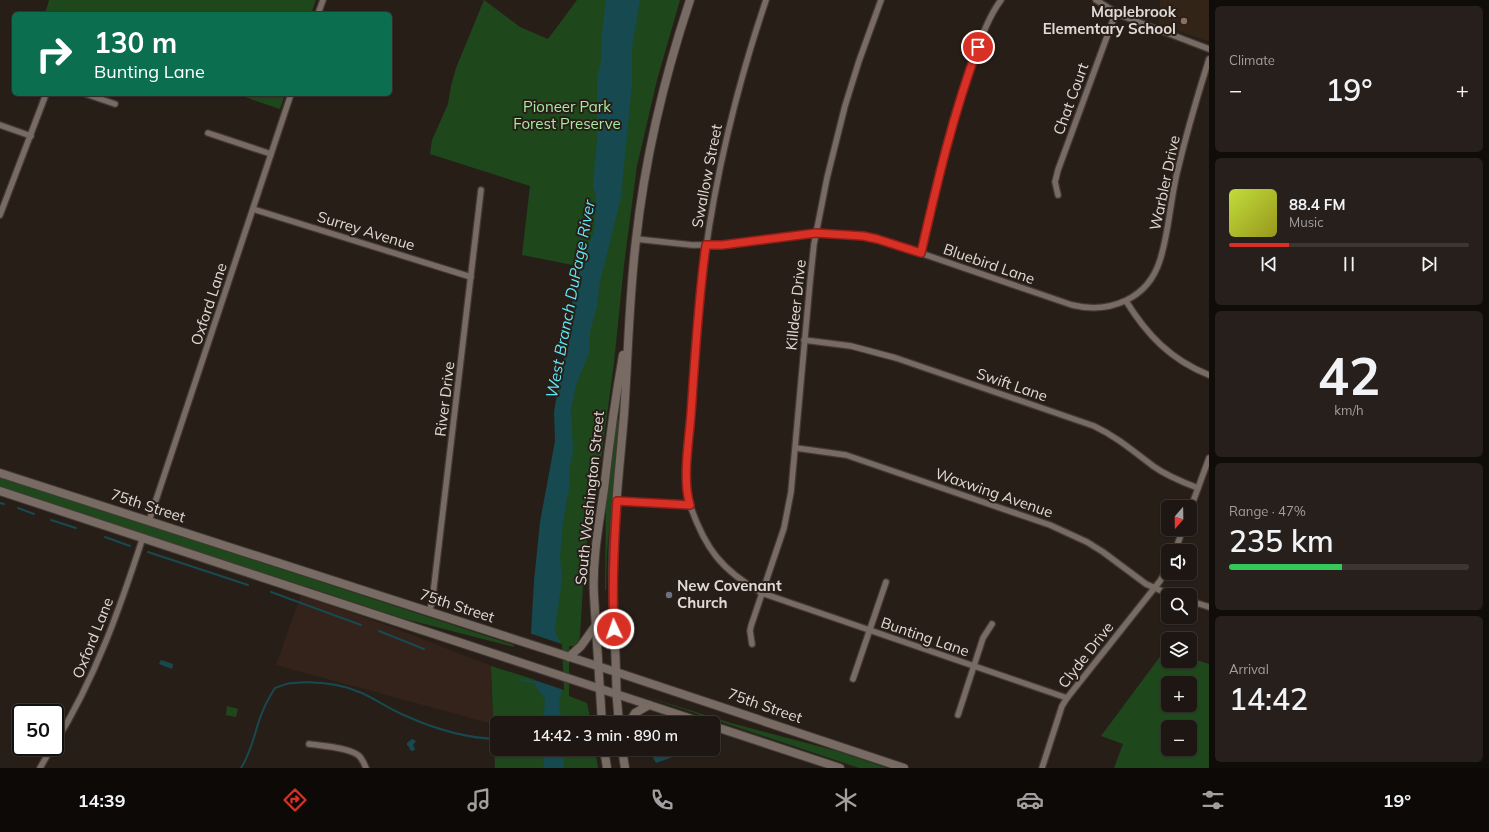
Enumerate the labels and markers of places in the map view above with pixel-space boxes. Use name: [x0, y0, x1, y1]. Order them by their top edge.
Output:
place label: Maplebrook Elementary School: [1043, 2, 1177, 38]
marker: Maplebrook Elementary School: [1179, 16, 1189, 26]
pin: [961, 30, 995, 64]
place label: New Covenant Church: [677, 576, 782, 612]
marker: New Covenant Church: [664, 590, 674, 600]

